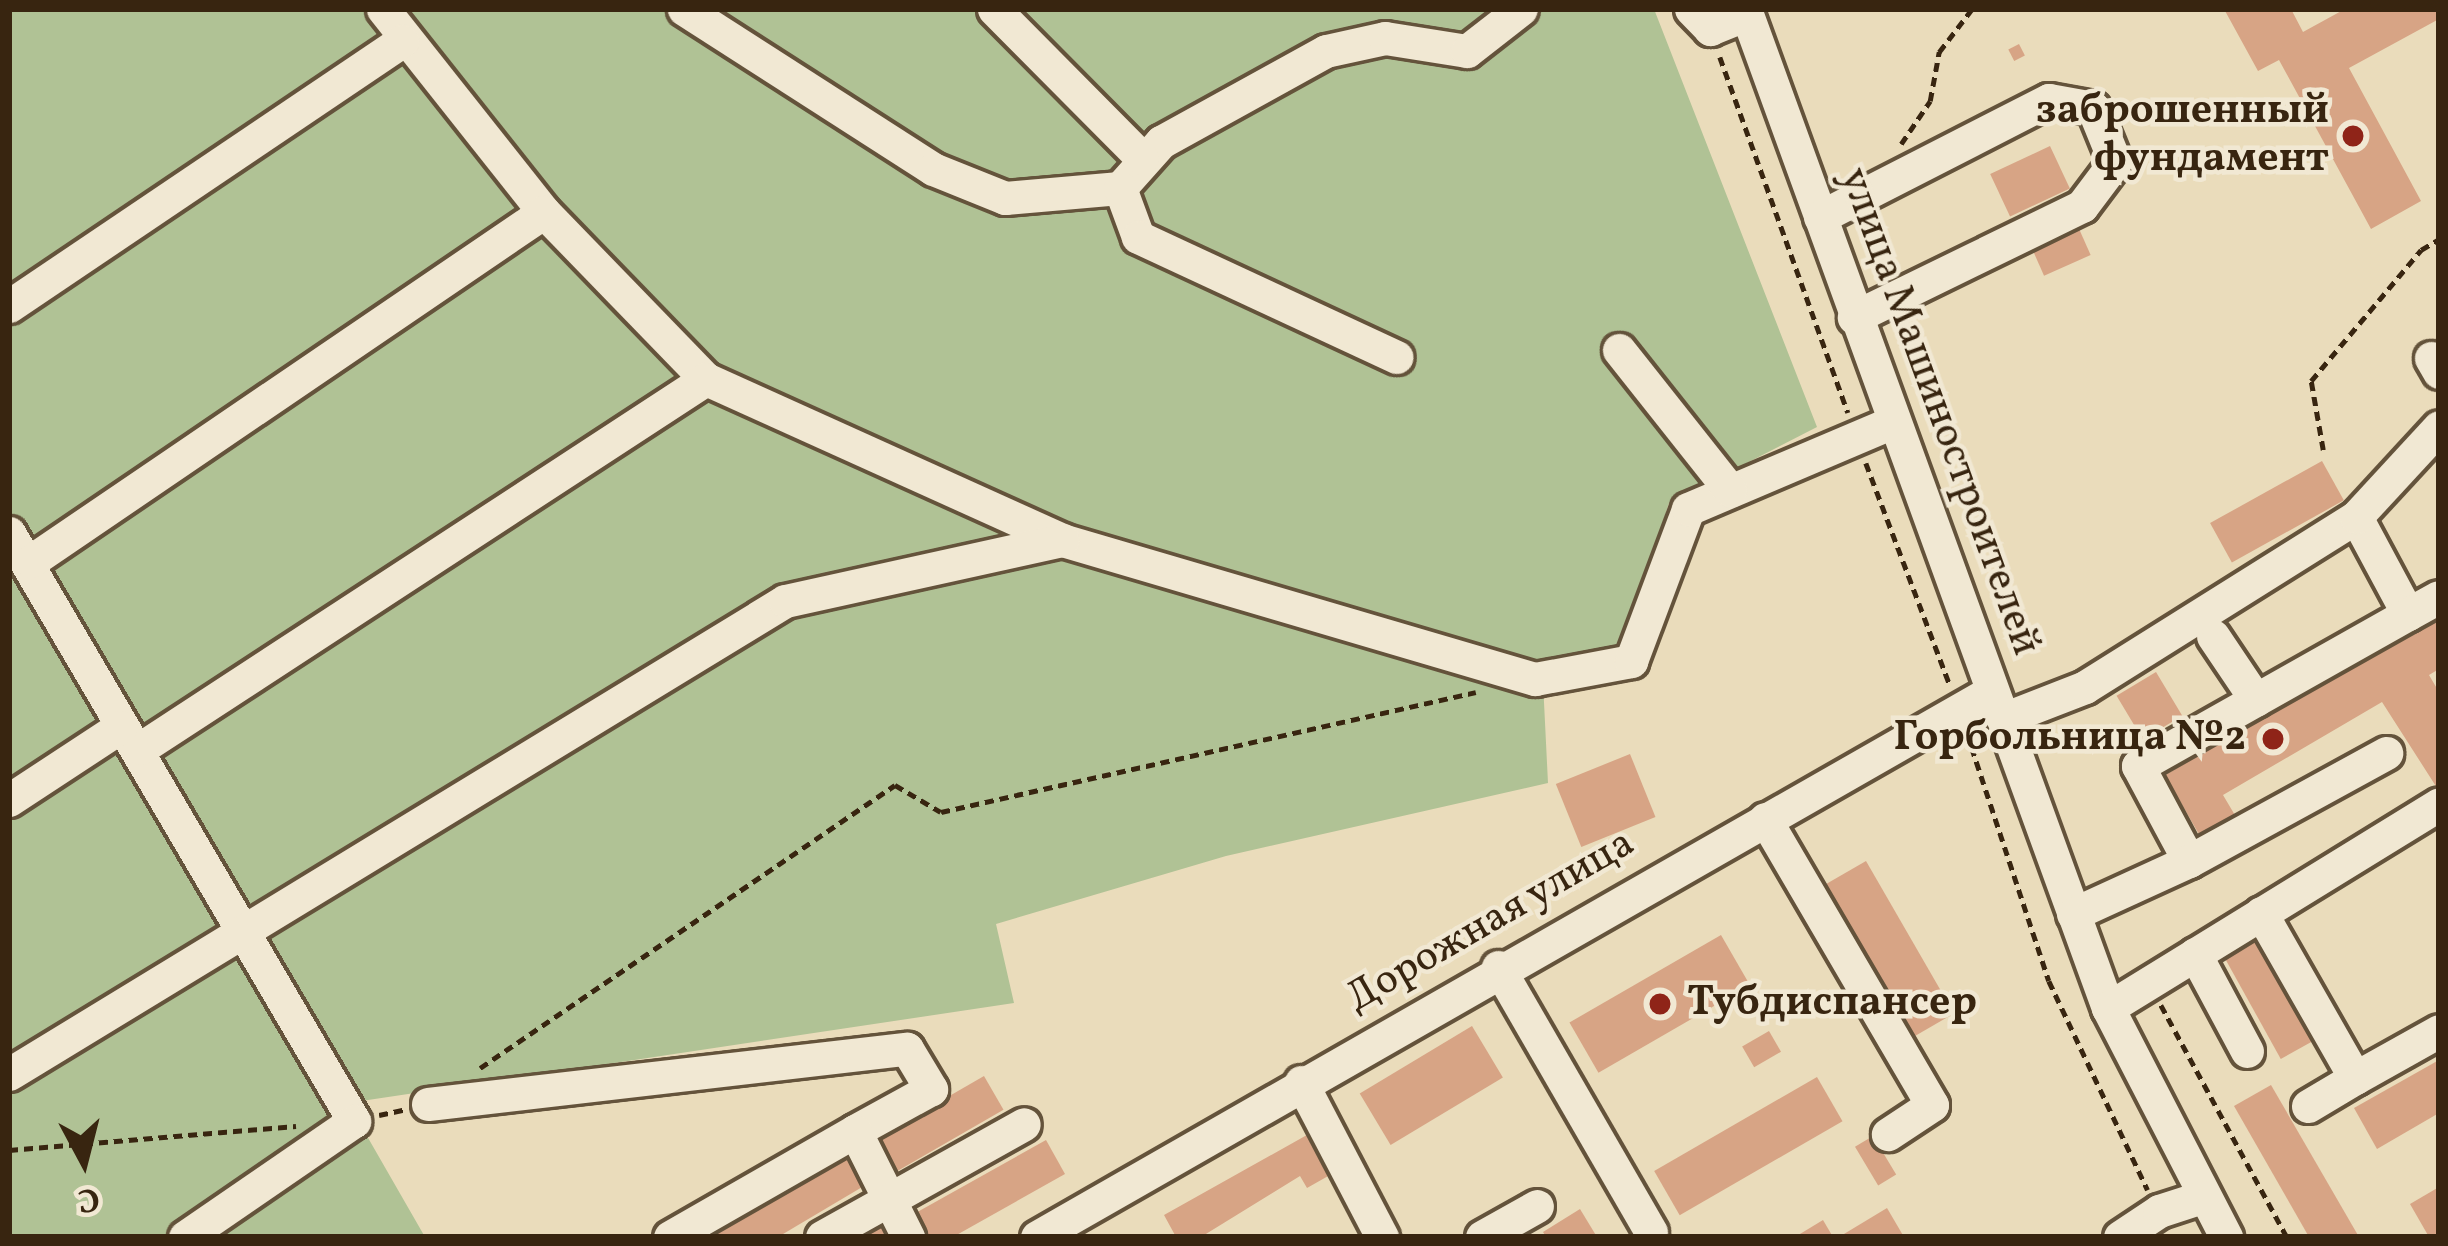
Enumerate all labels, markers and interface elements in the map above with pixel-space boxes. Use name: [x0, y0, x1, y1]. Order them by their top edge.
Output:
place label: заброшенный фундамент: [2036, 87, 2329, 186]
marker: заброшенный фундамент: [2340, 123, 2366, 149]
street label: улица Машиностроителей: [1826, 161, 2050, 663]
place label: Горбольница №2: [1893, 714, 2246, 764]
marker: Горбольница №2: [2257, 723, 2289, 755]
street label: Дорожная улица: [1337, 819, 1645, 1025]
place label: Тубдиспансер: [1687, 979, 1977, 1029]
marker: Тубдиспансер: [1644, 988, 1676, 1020]
north arrow: [24, 1102, 144, 1222]
text: С: [75, 1174, 102, 1222]

